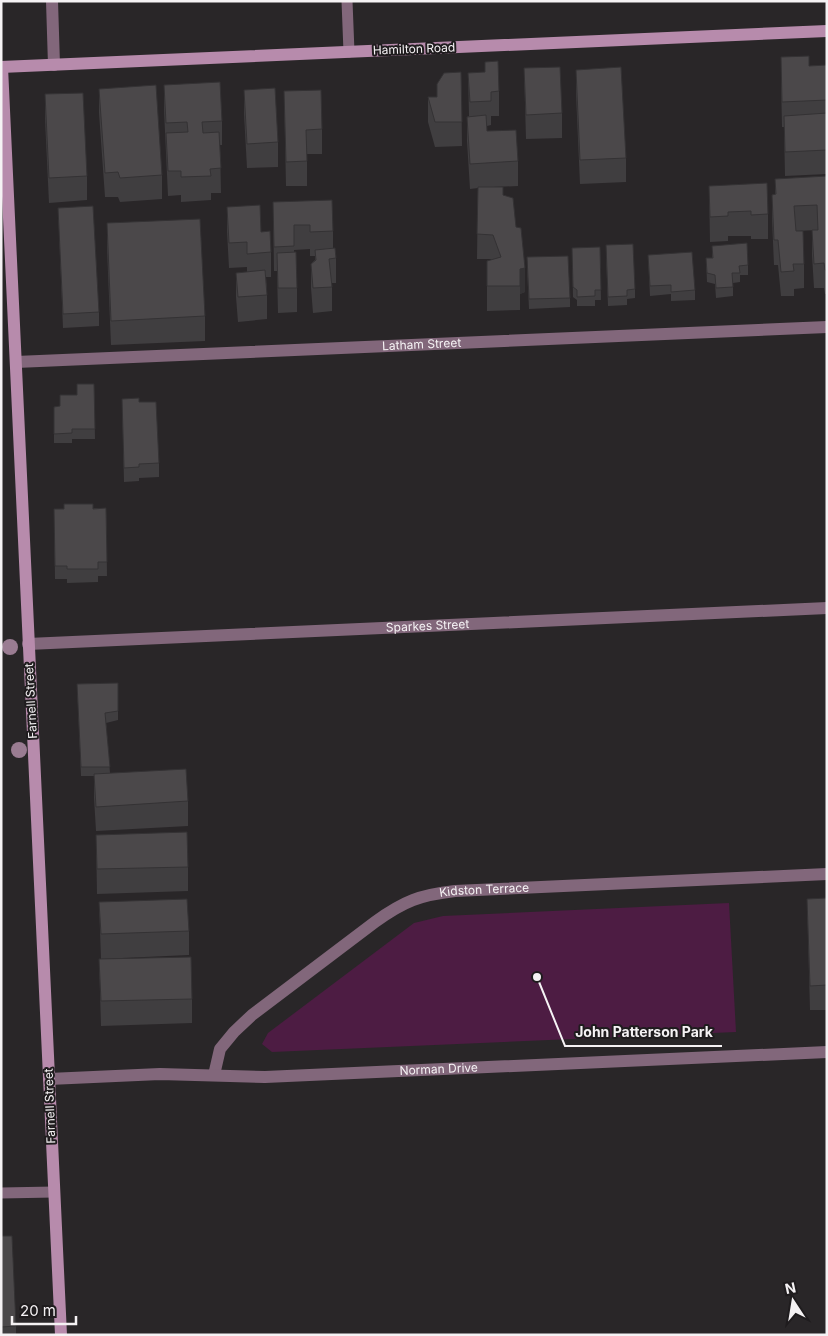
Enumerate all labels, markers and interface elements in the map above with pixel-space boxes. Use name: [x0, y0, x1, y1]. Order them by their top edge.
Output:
street label: Hamilton Road: [372, 40, 456, 57]
street label: Latham Street: [382, 335, 462, 353]
street label: Sparkes Street: [385, 616, 470, 635]
street label: Farnell Street: [21, 663, 40, 739]
street label: Kidston Terrace: [438, 880, 529, 900]
callout: John Patterson Park: [565, 1017, 722, 1046]
text: John Patterson Park: [575, 1023, 714, 1040]
street label: Norman Drive: [399, 1060, 478, 1078]
street label: Farnell Street: [41, 1068, 58, 1144]
north arrow: [768, 1276, 818, 1326]
text: N: [783, 1278, 797, 1297]
scale bar: [12, 1294, 76, 1326]
text: 20 m: [20, 1301, 56, 1320]

